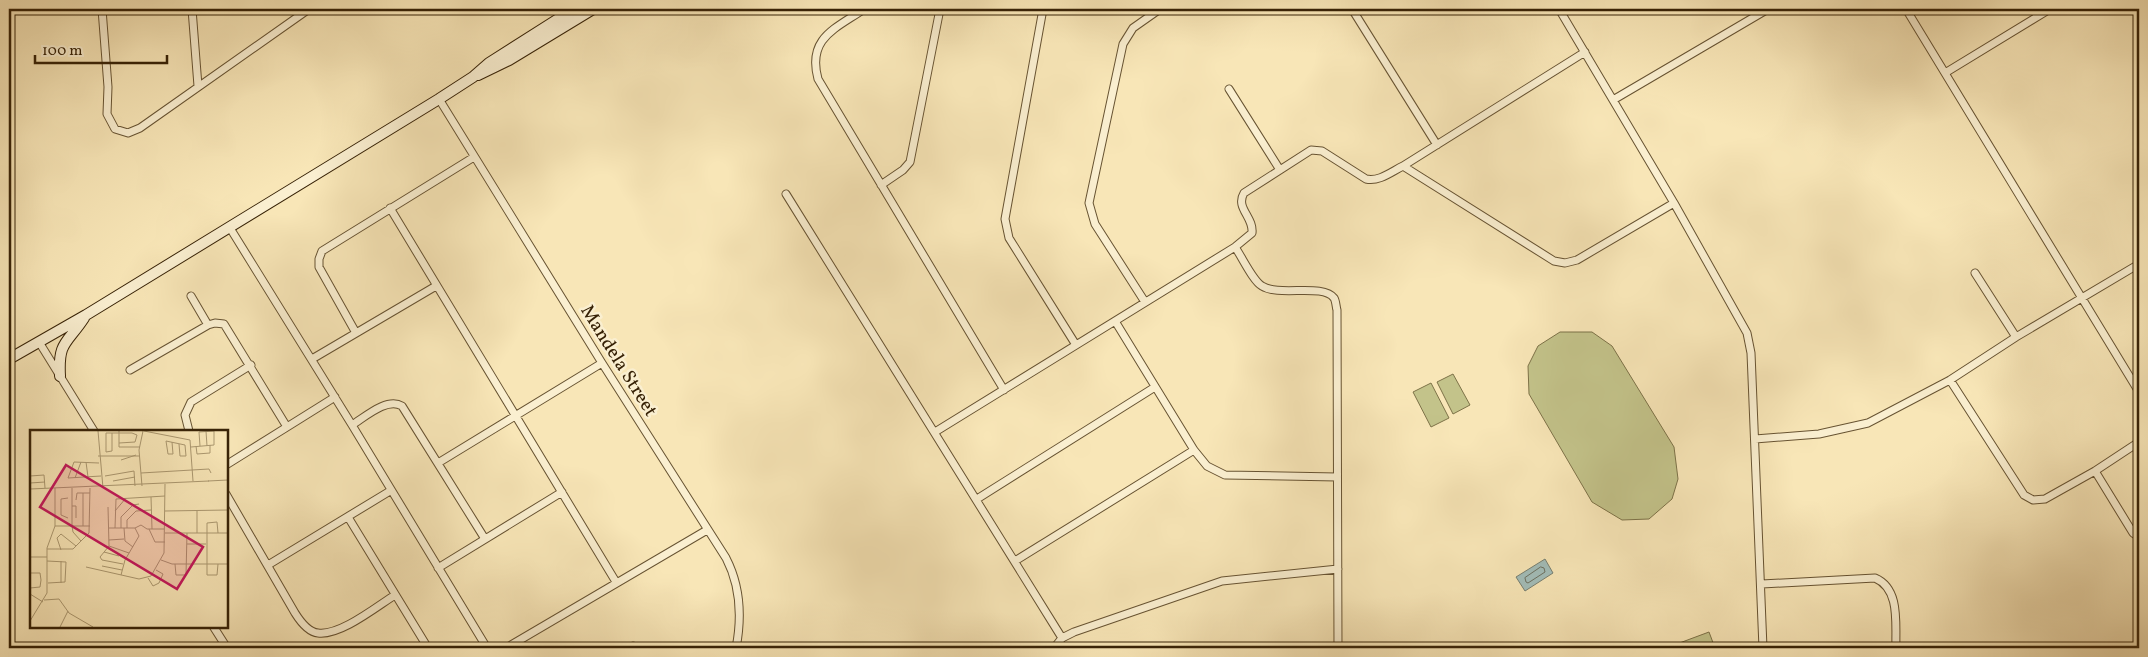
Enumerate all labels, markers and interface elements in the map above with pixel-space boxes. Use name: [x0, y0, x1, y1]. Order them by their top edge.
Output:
scale bar: [35, 32, 168, 64]
text: 100 m: [42, 41, 82, 62]
street label: Mandela Street: [574, 300, 663, 422]
inset map: [30, 430, 228, 627]

